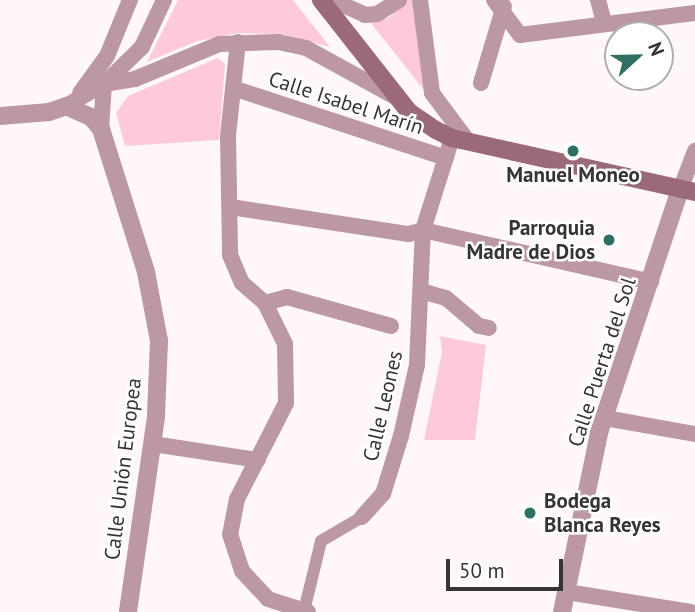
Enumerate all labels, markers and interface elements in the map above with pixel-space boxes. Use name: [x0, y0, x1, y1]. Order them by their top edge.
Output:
north arrow: [604, 21, 674, 91]
text: N: [643, 39, 670, 59]
street label: Calle Isabel Marín: [266, 66, 426, 140]
marker: Manuel Moneo: [565, 143, 581, 159]
place label: Manuel Moneo: [506, 162, 640, 188]
place label: Parroquia Madre de Dios: [466, 215, 595, 265]
marker: Parroquia Madre de Dios: [601, 232, 617, 248]
street label: Calle Puerta del Sol: [563, 274, 641, 450]
street label: Calle Leones: [358, 348, 408, 464]
street label: Calle Unión Europea: [99, 377, 147, 561]
place label: Bodega Blanca Reyes: [544, 488, 661, 538]
marker: Bodega Blanca Reyes: [522, 505, 538, 521]
scale bar: [450, 546, 567, 590]
text: 50 m: [459, 557, 505, 584]

